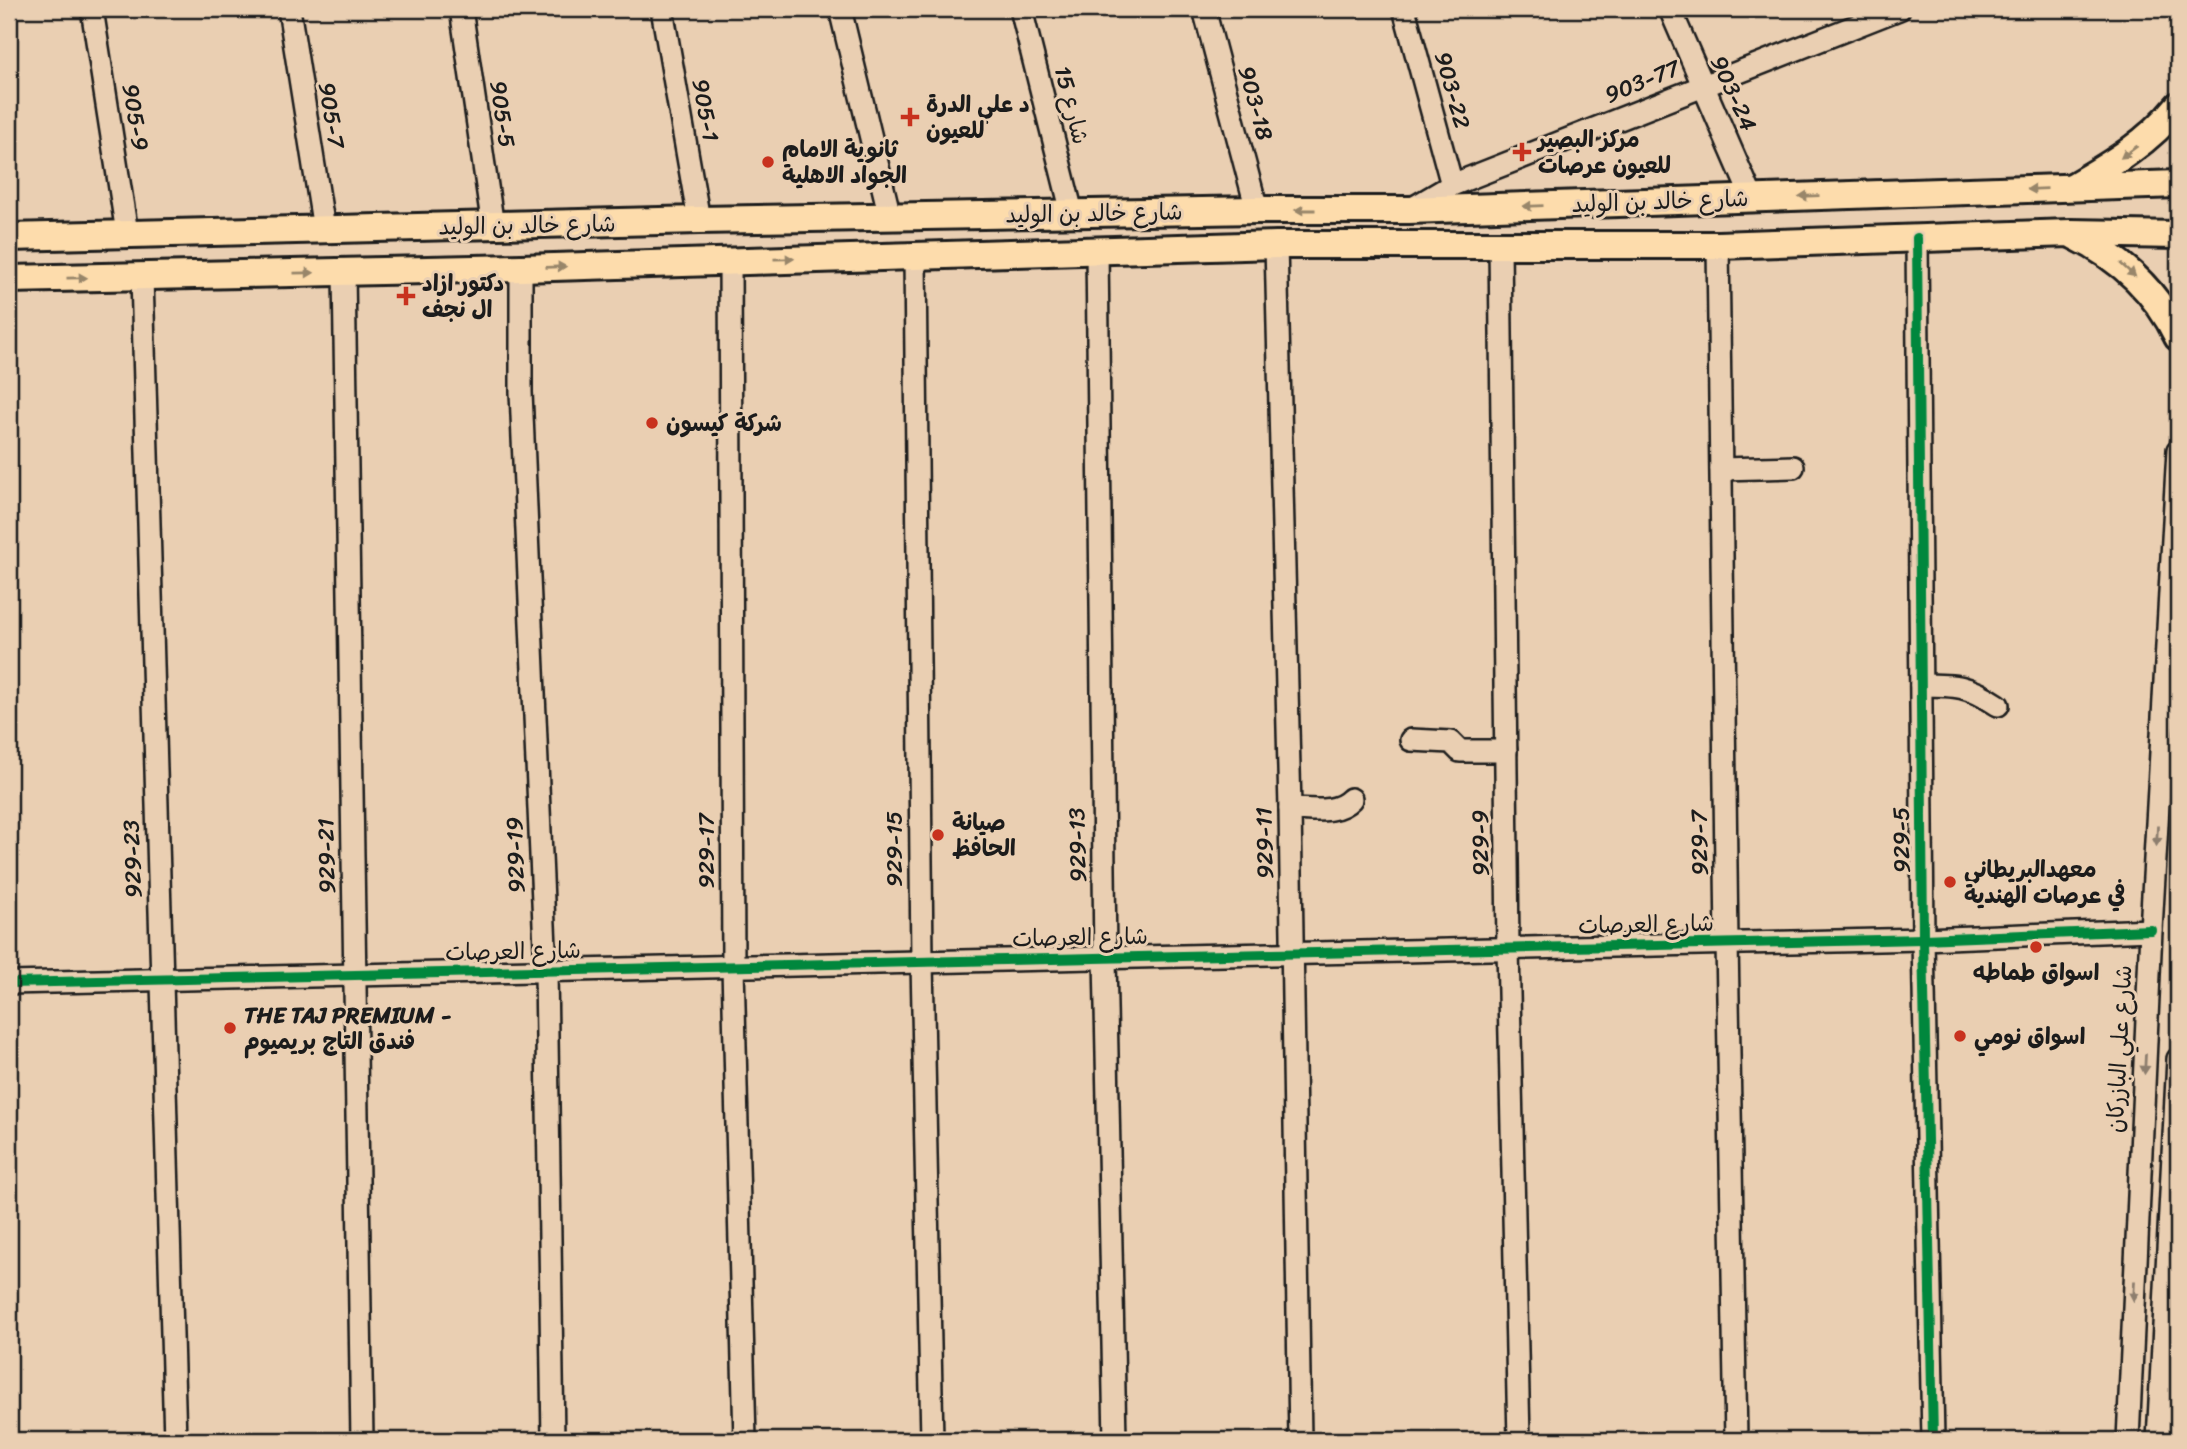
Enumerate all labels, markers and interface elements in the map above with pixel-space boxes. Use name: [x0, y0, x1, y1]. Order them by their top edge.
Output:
street label: 903-22: [1423, 47, 1482, 133]
street label: 903-77: [1598, 47, 1688, 115]
street label: 903-24: [1699, 49, 1768, 138]
street label: 903-18: [1226, 61, 1285, 145]
street label: شارع 15: [1042, 62, 1101, 149]
street label: 905-1: [680, 75, 731, 145]
street label: 905-5: [478, 78, 527, 150]
street label: 905-7: [306, 79, 357, 153]
street label: 905-9: [110, 81, 161, 154]
place label: د علي الدرة للعيون: [926, 84, 1030, 151]
marker: د علي الدرة للعيون: [900, 107, 920, 127]
place label: مركز البصير للعيون عرصات: [1536, 119, 1671, 186]
place label: ثانوية الامام الجواد الاهلية: [782, 129, 907, 196]
marker: مركز البصير للعيون عرصات: [1512, 142, 1532, 162]
one-way arrow: [2120, 145, 2138, 159]
marker: ثانوية الامام الجواد الاهلية: [760, 154, 776, 170]
street label: شارع خالد بن الوليد: [1571, 178, 1749, 225]
one-way arrow: [2025, 184, 2047, 195]
one-way arrow: [1798, 190, 1820, 202]
street label: شارع خالد بن الوليد: [1005, 191, 1183, 236]
one-way arrow: [1522, 200, 1544, 211]
street label: شارع خالد بن الوليد: [438, 203, 616, 248]
one-way arrow: [1294, 204, 1316, 216]
one-way arrow: [773, 254, 795, 265]
one-way arrow: [546, 261, 568, 272]
one-way arrow: [2119, 262, 2137, 278]
place label: دكتور ازاد ال نجف: [422, 263, 504, 330]
one-way arrow: [294, 267, 316, 279]
one-way arrow: [66, 272, 88, 284]
marker: دكتور ازاد ال نجف: [396, 286, 416, 306]
place label: شركة كيسون: [666, 403, 782, 444]
marker: شركة كيسون: [644, 415, 660, 431]
place label: صيانة الحافظ: [952, 802, 1016, 869]
street label: 929-13: [1056, 807, 1099, 883]
street label: 929-11: [1243, 807, 1286, 879]
street label: 929-5: [1880, 807, 1923, 873]
street label: 929-7: [1678, 808, 1721, 876]
street label: 929-9: [1459, 809, 1502, 877]
street label: 929-15: [874, 811, 915, 887]
street label: 929-17: [686, 812, 727, 889]
street label: 929-19: [494, 816, 537, 894]
street label: 929-21: [305, 818, 348, 894]
street label: 929-23: [111, 819, 154, 899]
one-way arrow: [2151, 826, 2162, 848]
marker: صيانة الحافظ: [930, 827, 946, 843]
place label: معهدالبريطاني في عرصات الهندية: [1964, 849, 2125, 916]
marker: معهدالبريطاني في عرصات الهندية: [1942, 874, 1958, 890]
street label: شارع العرصات: [1578, 903, 1714, 946]
street label: شارع العرصات: [1012, 916, 1148, 959]
street label: شارع العرصات: [445, 930, 581, 973]
marker: اسواق طماطه: [2028, 939, 2044, 955]
place label: اسواق طماطه: [1973, 952, 2099, 993]
street label: شارع علي البازركان: [2095, 964, 2144, 1134]
place label: THE TAJ PREMIUM - فندق التاج بريميوم: [244, 995, 452, 1062]
place label: اسواق نومي: [1974, 1016, 2085, 1057]
marker: THE TAJ PREMIUM - فندق التاج بريميوم: [222, 1020, 238, 1036]
marker: اسواق نومي: [1952, 1028, 1968, 1044]
one-way arrow: [2139, 1053, 2150, 1075]
one-way arrow: [2129, 1280, 2140, 1302]

